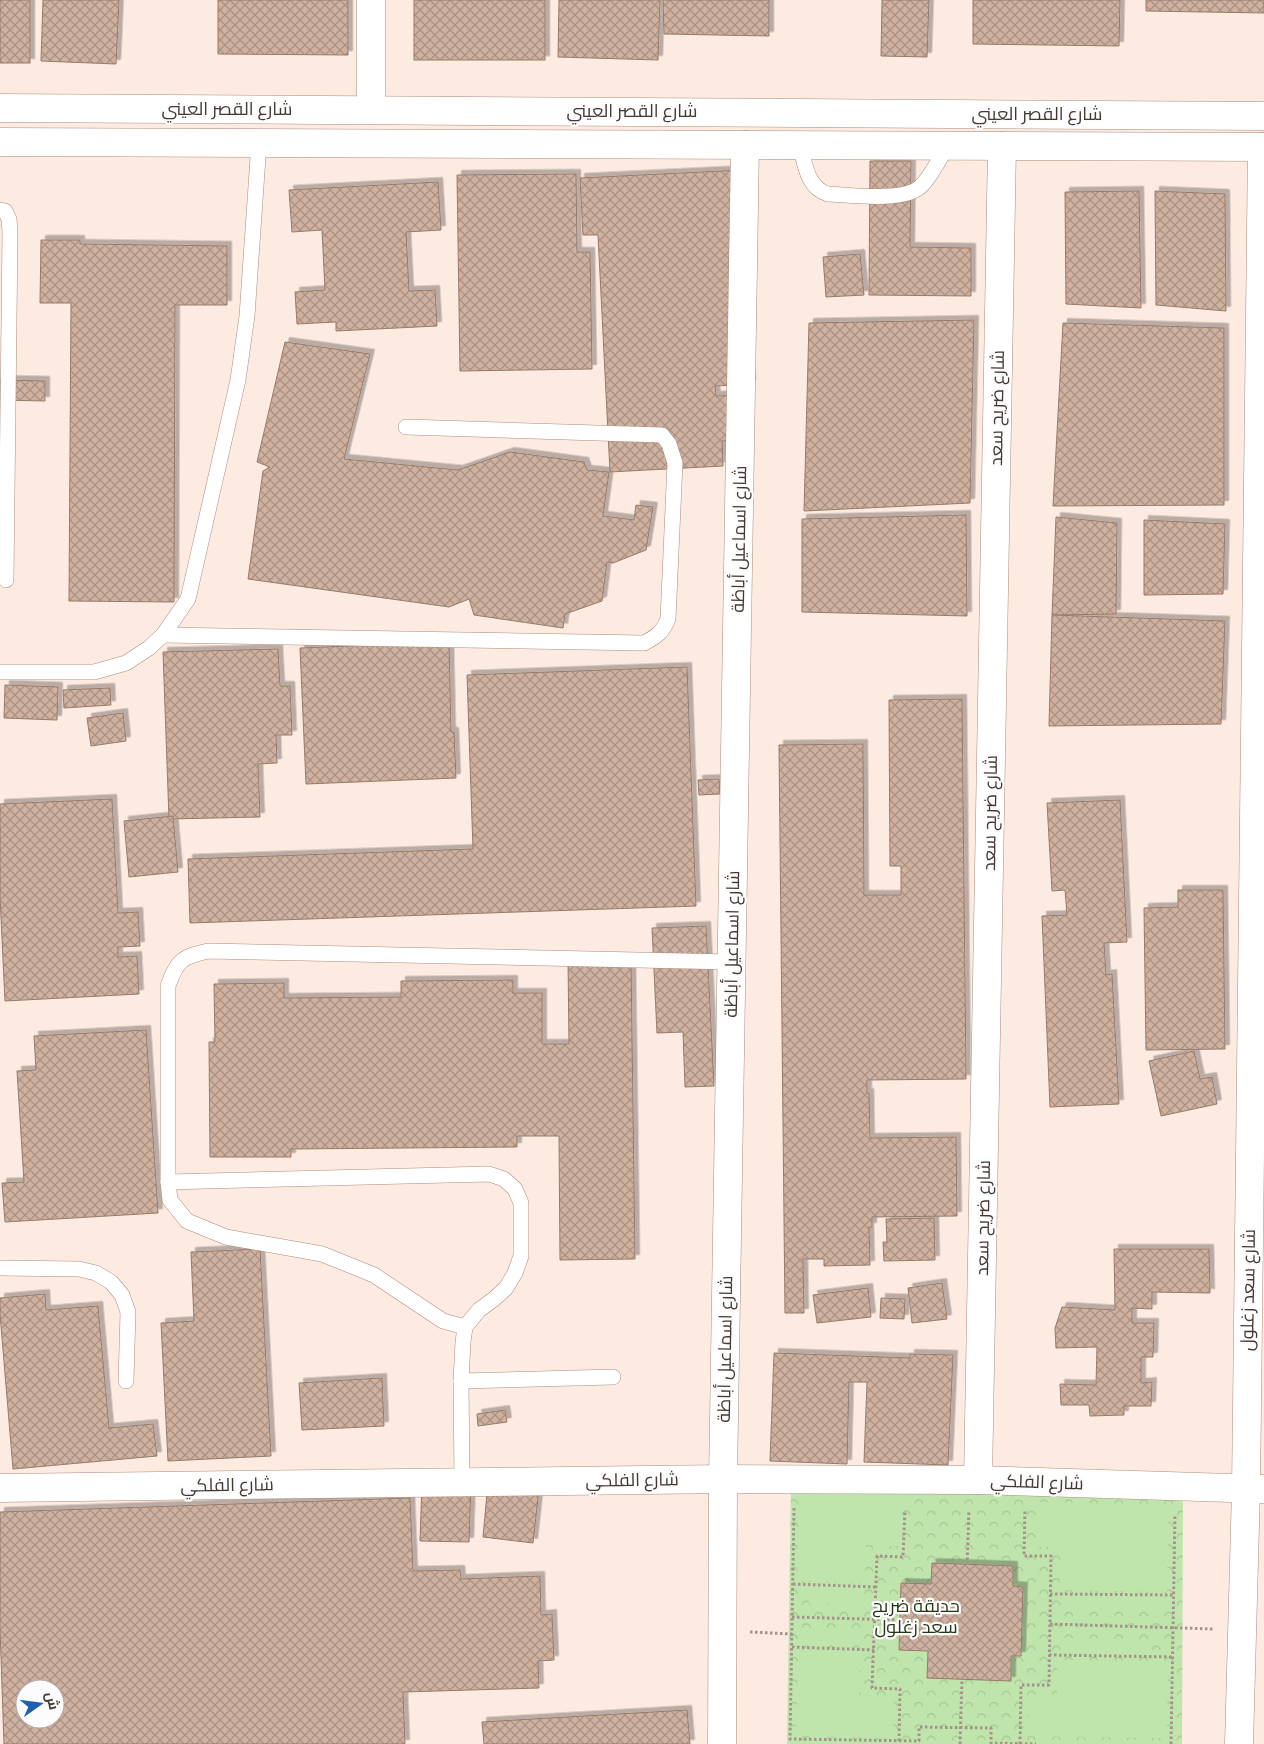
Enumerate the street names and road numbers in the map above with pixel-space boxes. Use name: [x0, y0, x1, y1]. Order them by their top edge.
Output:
street label: شارع القصر العيني: [162, 98, 292, 123]
street label: شارع القصر العيني: [567, 100, 697, 125]
street label: شارع القصر العيني: [972, 103, 1102, 128]
street label: شارع ضريح سعد: [985, 350, 1010, 466]
street label: شارع اسماعيل أباظة: [727, 465, 752, 613]
street label: شارع ضريح سعد: [978, 755, 1003, 871]
street label: شارع اسماعيل أباظة: [720, 870, 745, 1018]
street label: شارع ضريح سعد: [971, 1160, 996, 1276]
street label: شارع سعد زغلول: [1236, 1229, 1261, 1351]
street label: شارع اسماعيل أباظة: [713, 1275, 738, 1423]
street label: شارع الفلكي: [585, 1468, 679, 1495]
street label: شارع الفلكي: [990, 1469, 1084, 1498]
street label: شارع الفلكي: [180, 1473, 274, 1500]

